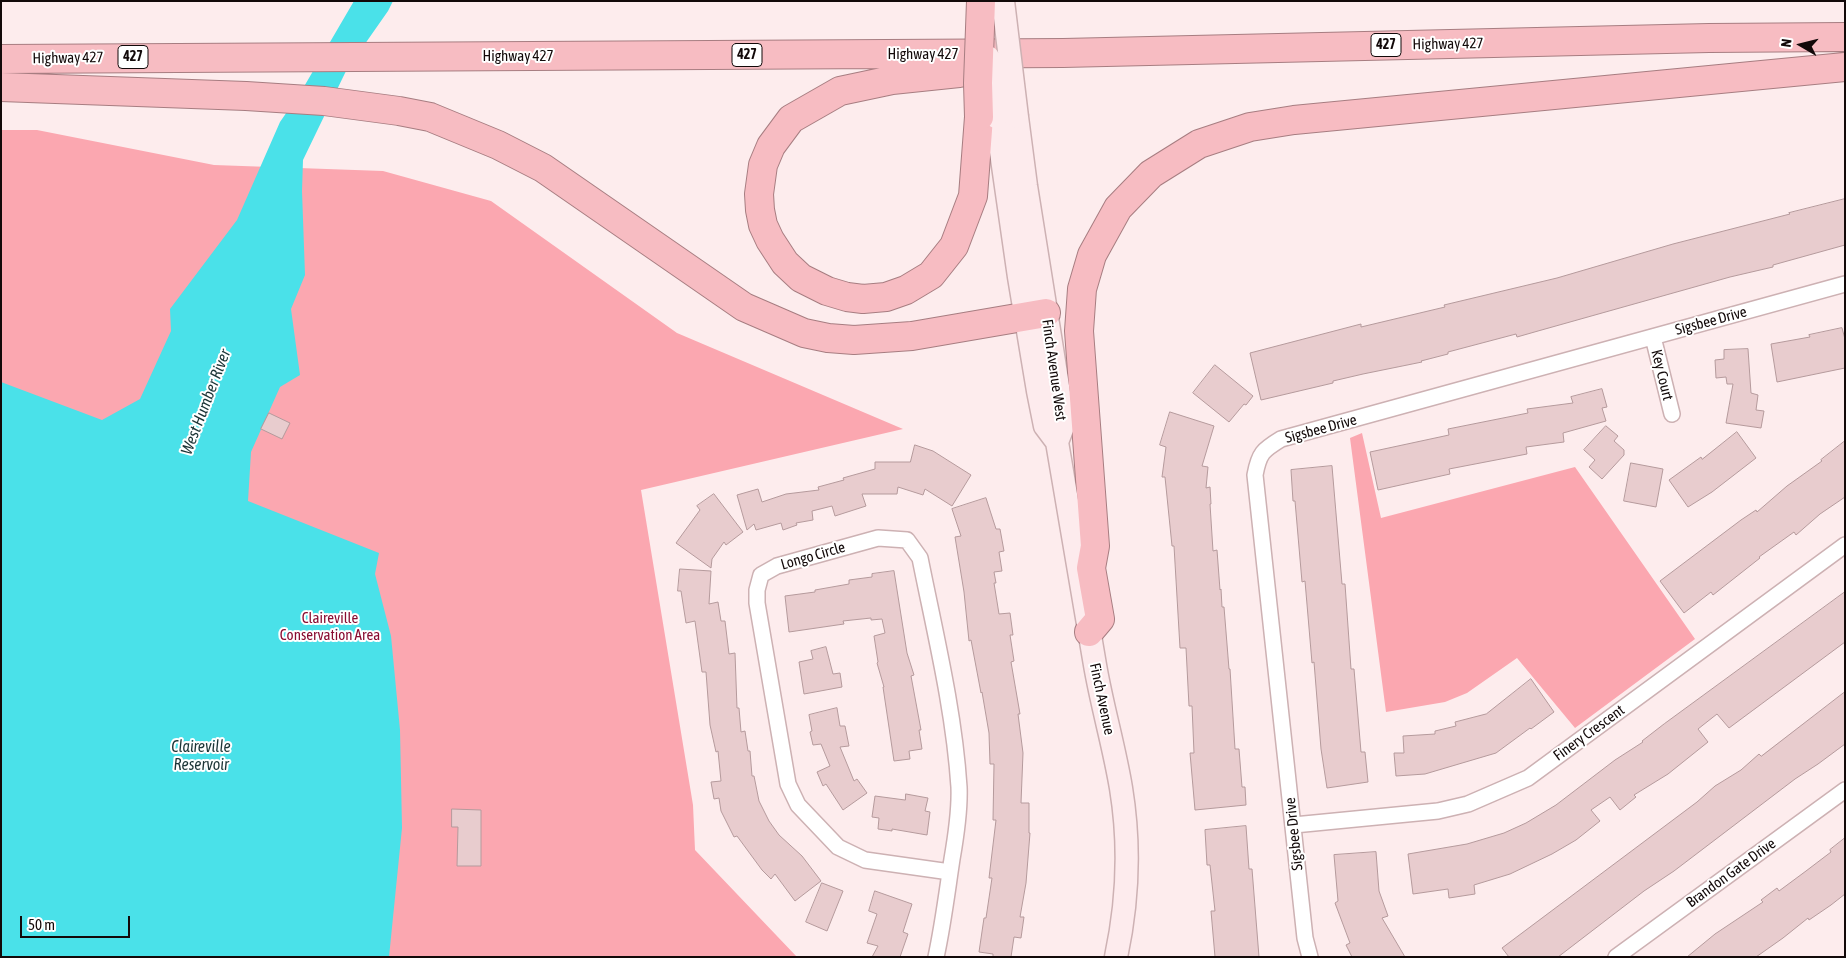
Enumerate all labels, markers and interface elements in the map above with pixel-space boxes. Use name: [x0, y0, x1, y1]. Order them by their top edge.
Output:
north arrow: [1776, 20, 1826, 70]
road number: 427: [1371, 34, 1401, 56]
street label: Highway 427: [1412, 34, 1484, 54]
text: N: [1778, 38, 1795, 48]
road number: 427: [732, 44, 762, 66]
street label: Highway 427: [887, 45, 959, 63]
road number: 427: [118, 46, 148, 68]
street label: Highway 427: [482, 47, 554, 65]
street label: Highway 427: [32, 48, 104, 68]
street label: Sigsbee Drive: [1673, 303, 1749, 339]
street label: Finch Avenue West: [1038, 318, 1070, 422]
water label: West Humber River: [177, 347, 235, 457]
street label: Key Court: [1647, 348, 1677, 402]
street label: Sigsbee Drive: [1283, 411, 1359, 447]
street label: Longo Circle: [779, 538, 847, 574]
park label: Claireville Conservation Area: [280, 609, 380, 644]
street label: Finch Avenue: [1086, 661, 1118, 737]
street label: Finery Crescent: [1550, 701, 1628, 765]
water label: Claireville Reservoir: [171, 737, 231, 775]
street label: Sigsbee Drive: [1281, 797, 1307, 871]
street label: Brandon Gate Drive: [1683, 835, 1779, 911]
scale bar: [22, 906, 132, 938]
text: 50 m: [28, 916, 55, 933]

